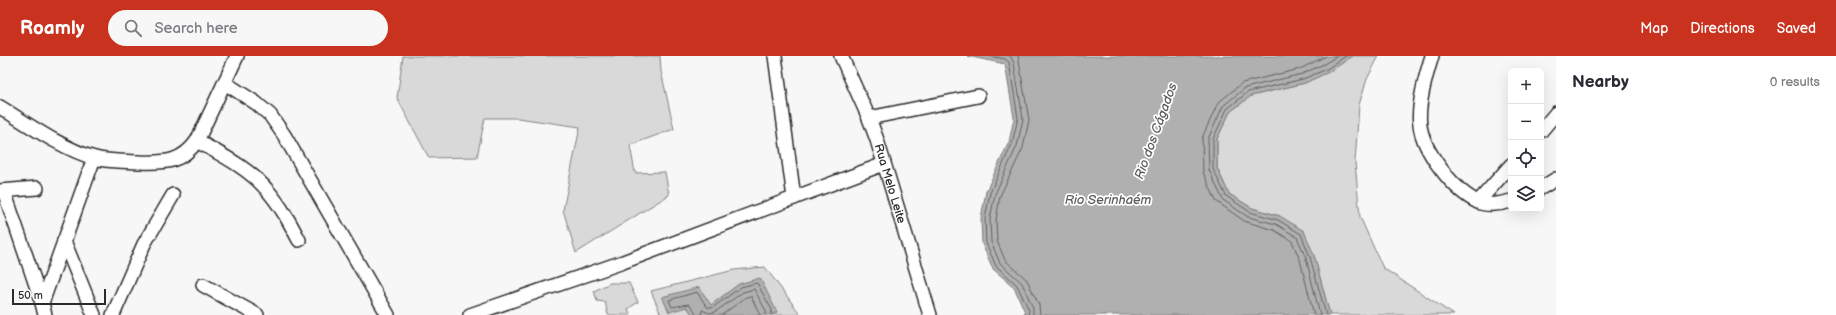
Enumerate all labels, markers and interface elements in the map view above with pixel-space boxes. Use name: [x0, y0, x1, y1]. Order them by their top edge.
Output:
search box: [108, 10, 388, 46]
text: Roamly: [20, 17, 84, 40]
icon: search: [122, 17, 144, 39]
text: Search here: [154, 19, 238, 38]
text: Map: [1640, 20, 1668, 37]
text: Directions: [1690, 20, 1755, 37]
text: Saved: [1777, 20, 1816, 37]
map controls: [1508, 68, 1544, 212]
button: +: [1508, 68, 1544, 104]
text: Nearby: [1572, 72, 1629, 92]
text: 0 results: [1770, 74, 1820, 90]
water label: Rio dos Cágados: [1131, 80, 1181, 181]
button: −: [1508, 104, 1544, 140]
button: locate: [1508, 140, 1544, 176]
street label: Rua Melo Leite: [871, 142, 909, 225]
button: layers: [1508, 176, 1544, 212]
water label: Rio Serinhaém: [1065, 192, 1152, 208]
scale bar: [12, 287, 106, 306]
text: 50 m: [18, 289, 43, 302]

